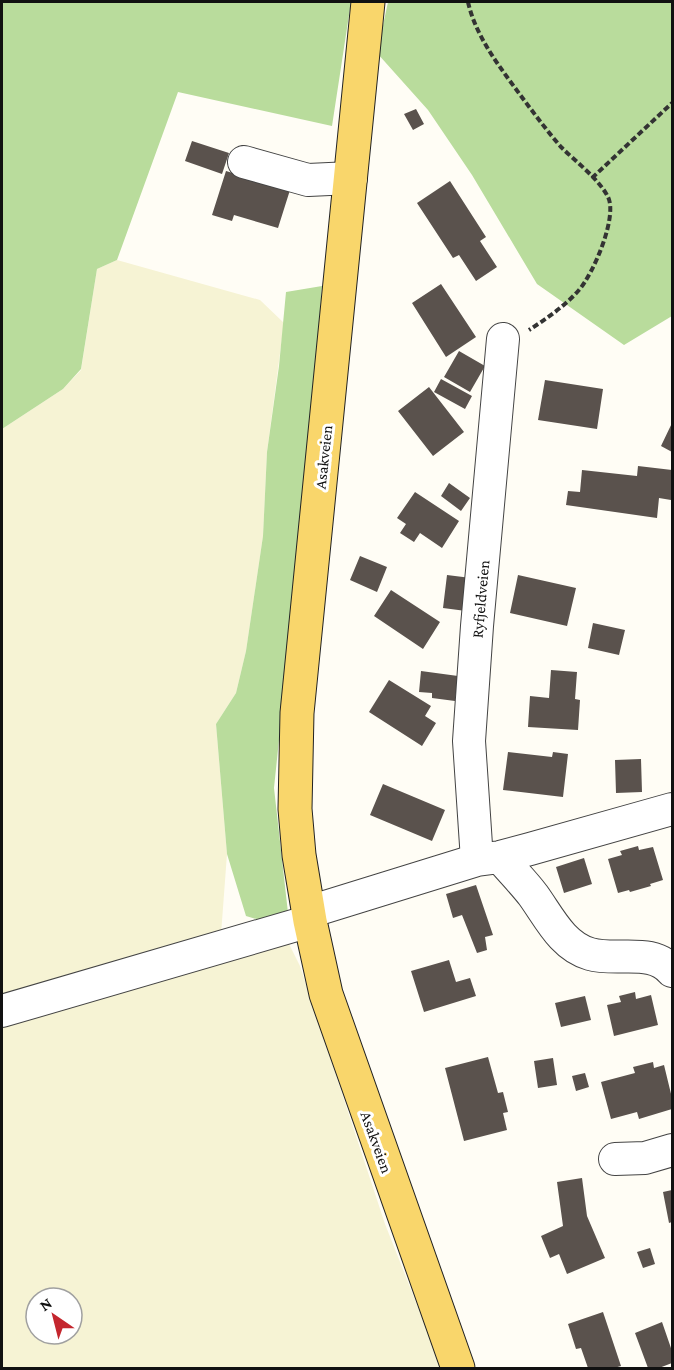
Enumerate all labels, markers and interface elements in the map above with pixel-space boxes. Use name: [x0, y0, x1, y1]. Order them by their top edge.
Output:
street label: Asakveien: [312, 424, 335, 490]
street label: Ryfjeldveien: [469, 559, 493, 639]
street label: Asakveien: [358, 1109, 396, 1176]
north arrow: [24, 1286, 84, 1346]
text: N: [36, 1294, 55, 1314]

